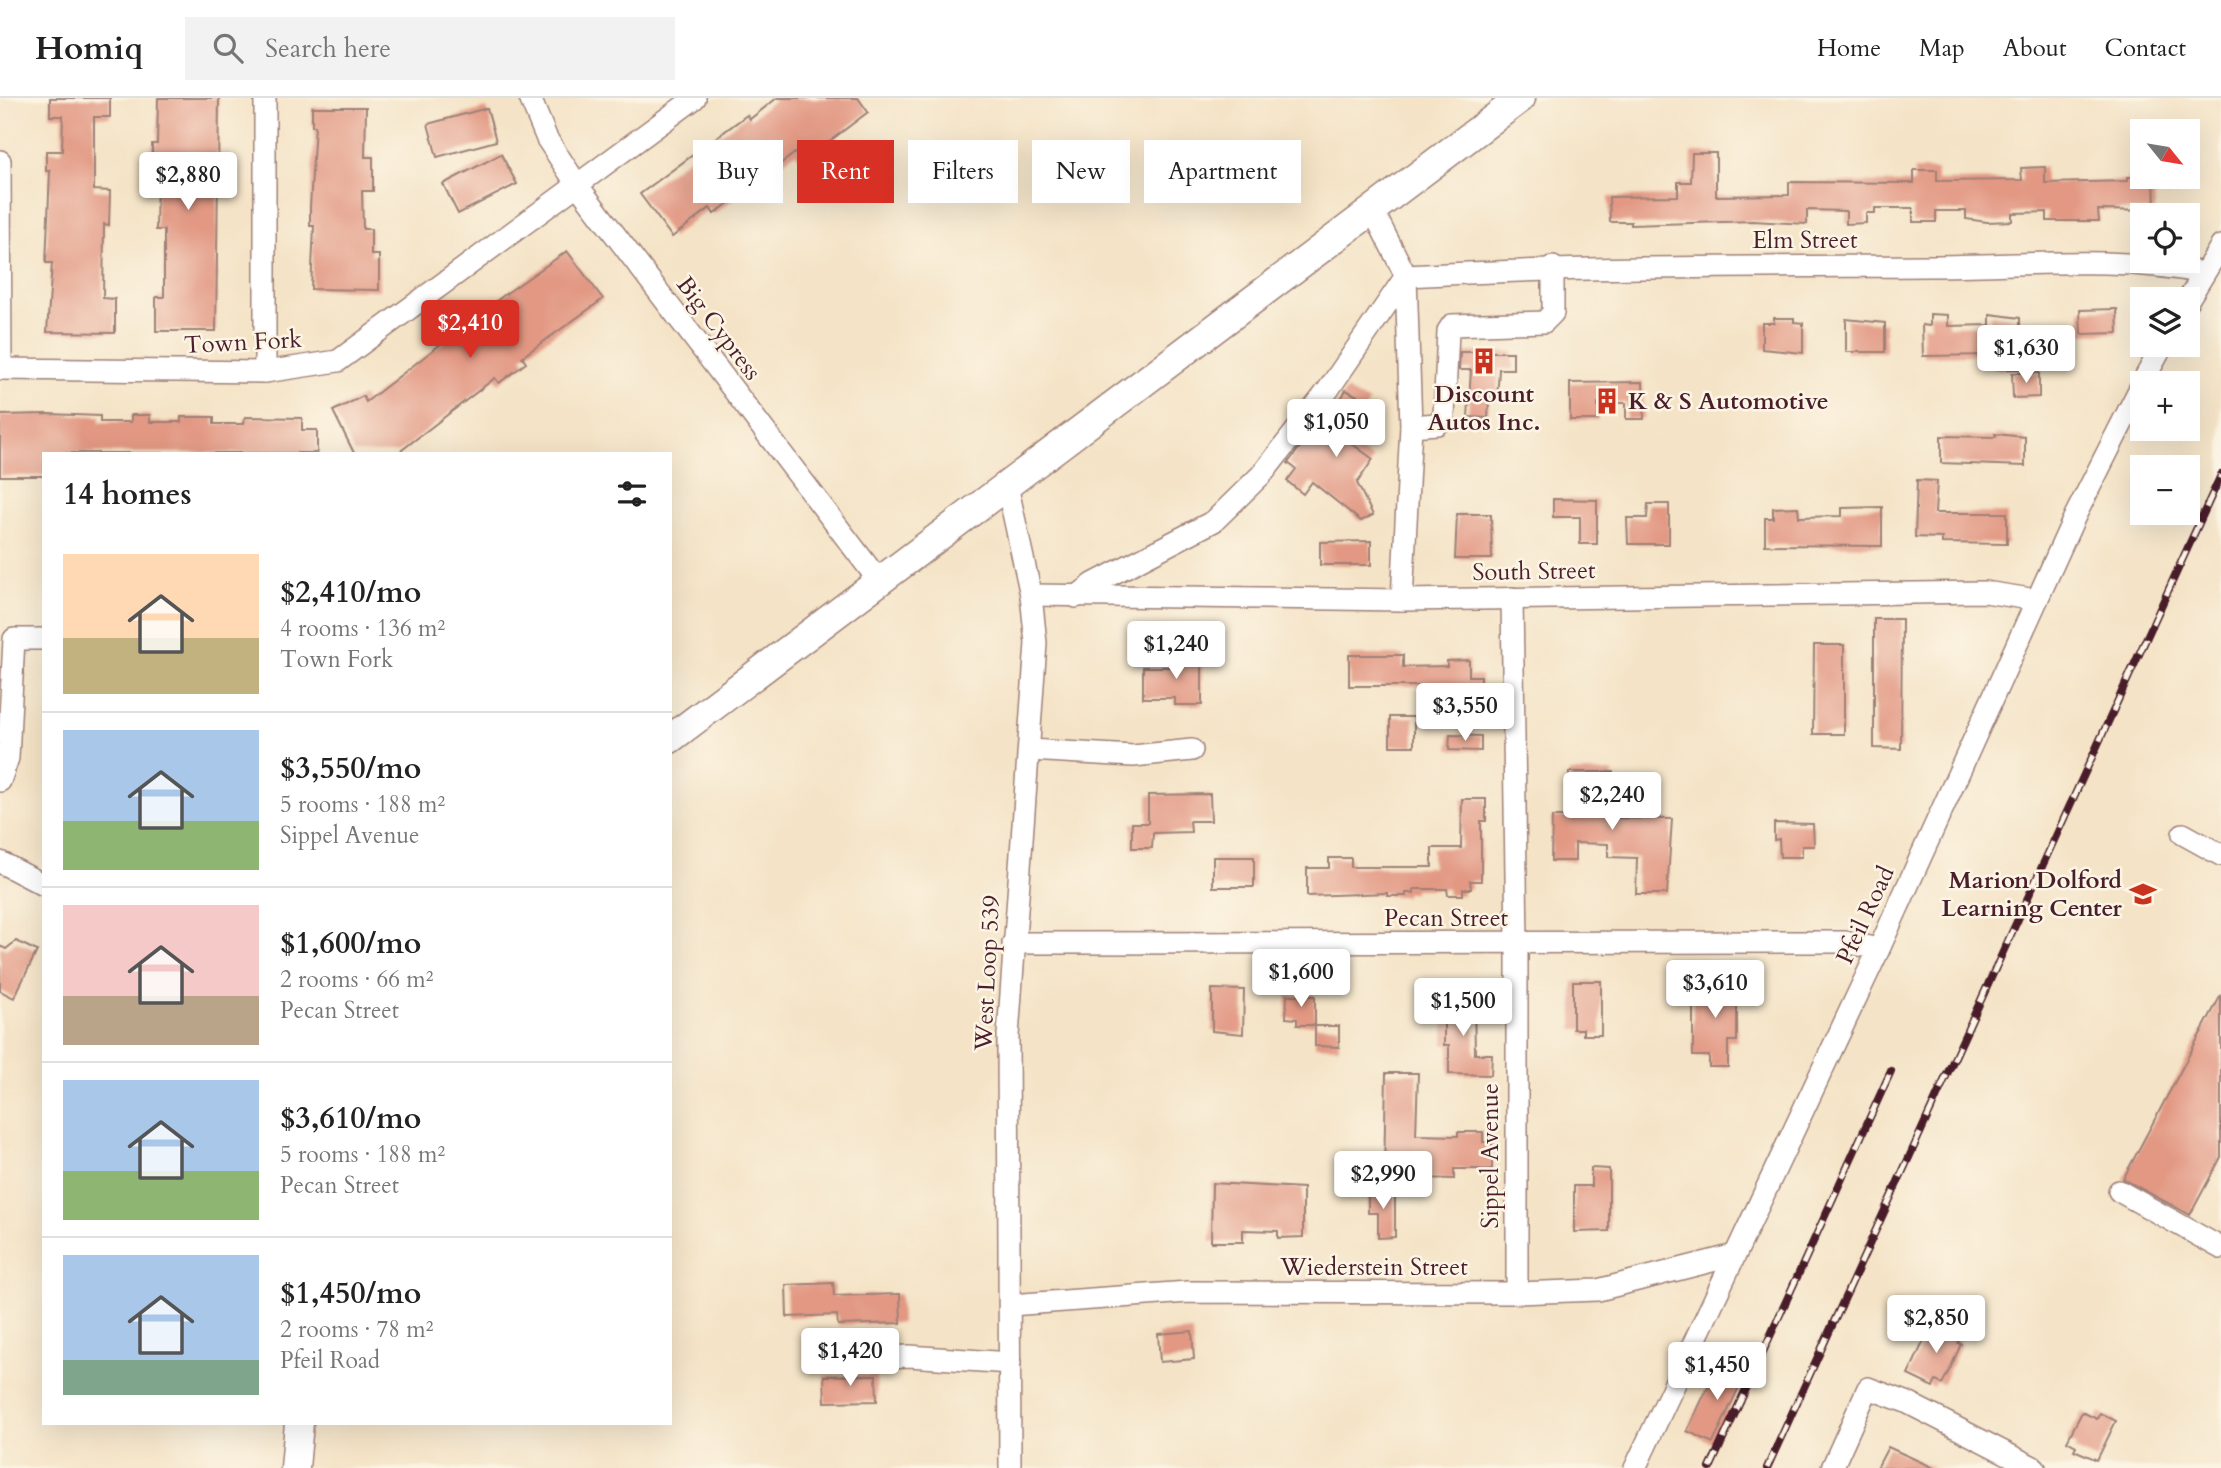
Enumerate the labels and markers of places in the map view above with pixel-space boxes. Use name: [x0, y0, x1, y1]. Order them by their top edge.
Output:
pin: $2,880: [131, 152, 245, 212]
pin: $2,410: [413, 300, 527, 360]
pin: $1,630: [1969, 326, 2083, 385]
building icon: Discount Autos Inc.: [1469, 346, 1499, 376]
place label: Discount Autos Inc.: [1427, 378, 1541, 439]
place label: K & S Automotive: [1628, 385, 1829, 418]
building icon: K & S Automotive: [1592, 386, 1622, 416]
pin: $1,050: [1279, 400, 1393, 459]
pin: $1,240: [1119, 622, 1233, 681]
pin: $3,550: [1408, 684, 1522, 743]
pin: $2,240: [1555, 772, 1669, 832]
place label: Marion Dolford Learning Center: [1941, 864, 2122, 925]
school or university icon: Marion Dolford Learning Center: [2128, 879, 2158, 909]
pin: $1,600: [1244, 950, 1358, 1009]
pin: $3,610: [1658, 960, 1772, 1020]
pin: $1,500: [1406, 978, 1520, 1038]
pin: $2,990: [1326, 1152, 1440, 1211]
pin: $2,850: [1879, 1296, 1993, 1355]
pin: $1,420: [793, 1328, 907, 1388]
pin: $1,450: [1660, 1342, 1774, 1402]

